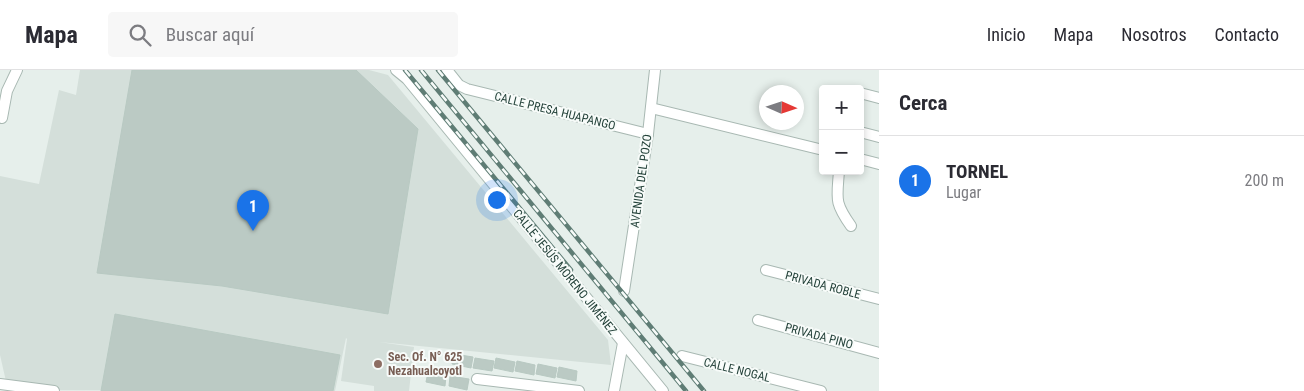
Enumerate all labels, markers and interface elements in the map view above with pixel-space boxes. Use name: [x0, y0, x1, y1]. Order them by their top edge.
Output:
search box: [108, 12, 458, 57]
text: Mapa: [25, 21, 78, 49]
icon: search: [126, 21, 154, 49]
text: Buscar aquí: [166, 23, 254, 46]
text: Inicio: [987, 24, 1026, 45]
text: Mapa: [1054, 24, 1093, 45]
text: Nosotros: [1121, 24, 1187, 45]
text: Contacto: [1215, 24, 1279, 45]
north arrow: [759, 85, 804, 130]
map controls: [819, 85, 864, 175]
button: +: [819, 85, 864, 130]
street label: CALLE PRESA HUAPANGO: [493, 89, 617, 133]
text: Cerca: [899, 91, 947, 115]
button: −: [819, 130, 864, 175]
street label: AVENIDA DEL POZO: [628, 133, 654, 229]
text: TORNEL: [946, 160, 1008, 183]
text: 1: [911, 171, 919, 190]
text: 200 m: [1245, 171, 1284, 190]
text: Lugar: [946, 183, 981, 202]
your location: [484, 187, 510, 213]
pin: 1: [237, 190, 269, 231]
street label: CALLE JESÚS MORENO JIMÉNEZ: [510, 206, 621, 337]
street label: PRIVADA ROBLE: [784, 268, 862, 302]
street label: PRIVADA PINO: [783, 320, 855, 352]
place label: Sec. Of. N° 625 Nezahualcoyotl: [388, 350, 462, 378]
street label: CALLE NOGAL: [702, 355, 772, 385]
marker: Sec. Of. N° 625 Nezahualcoyotl: [372, 358, 384, 370]

